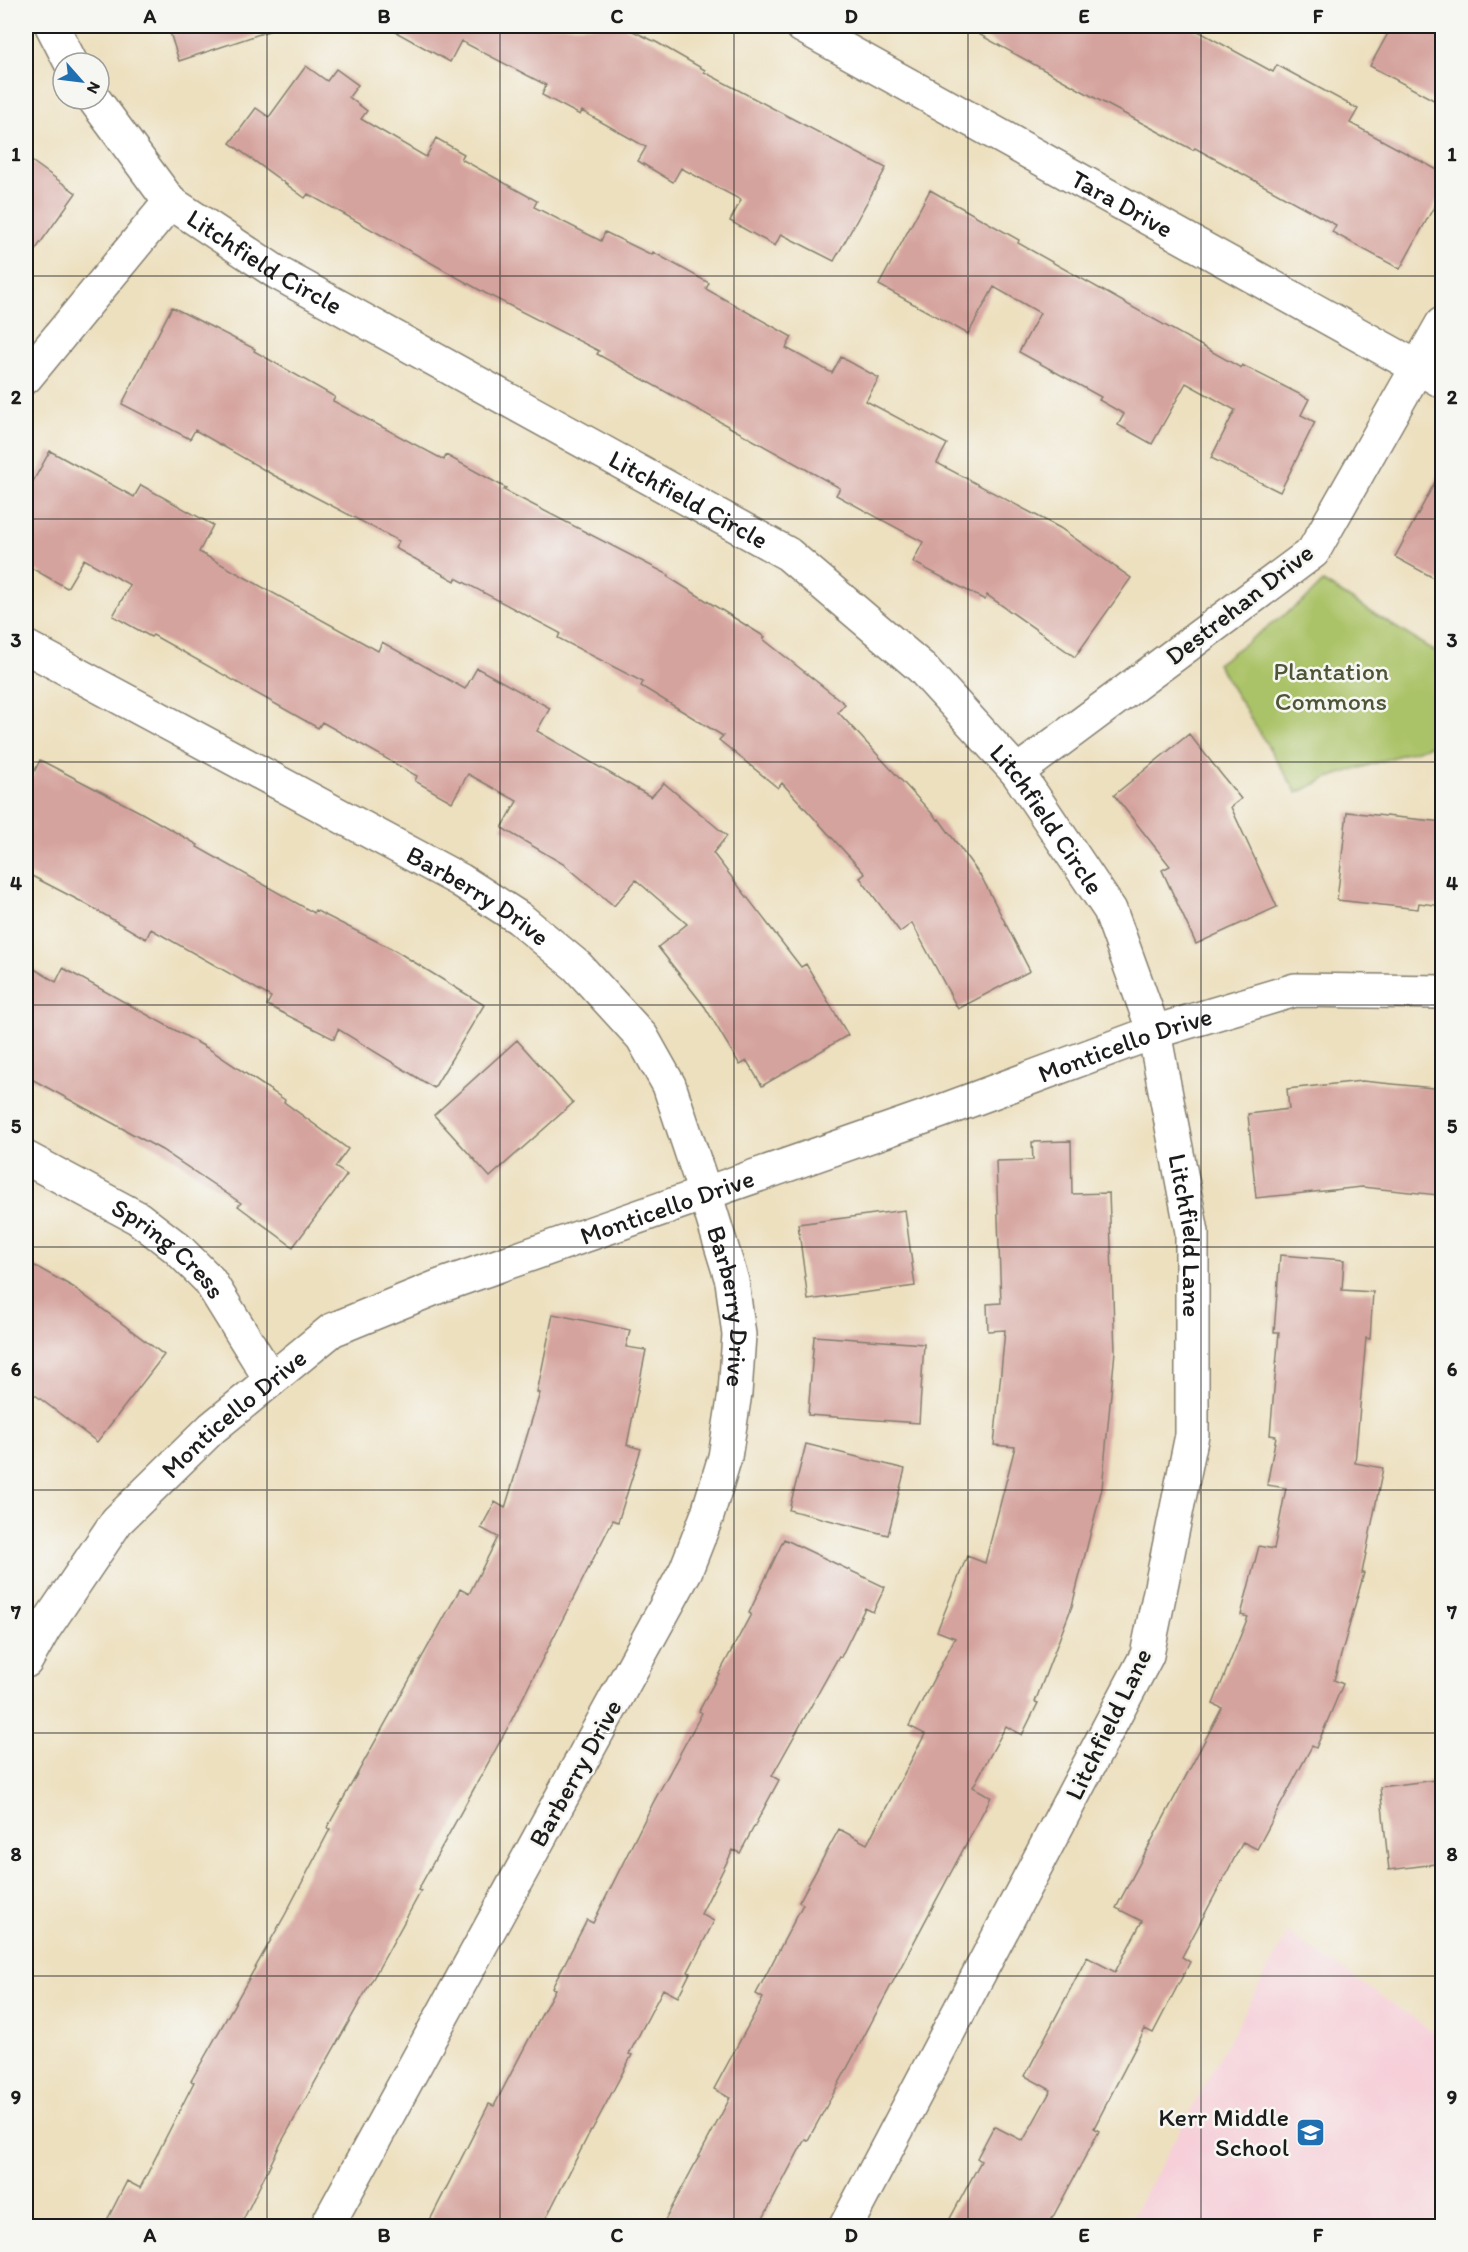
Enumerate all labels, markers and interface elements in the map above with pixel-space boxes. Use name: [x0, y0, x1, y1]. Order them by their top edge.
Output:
text: A: [143, 4, 157, 28]
text: B: [378, 4, 391, 28]
text: C: [611, 4, 624, 28]
text: D: [844, 4, 858, 28]
text: E: [1078, 4, 1090, 28]
text: F: [1313, 4, 1324, 28]
north arrow: [51, 51, 111, 111]
text: N: [83, 79, 105, 97]
text: 1: [11, 142, 21, 166]
text: 1: [1447, 142, 1457, 166]
street label: Tara Drive: [1065, 162, 1179, 245]
street label: Litchfield Circle: [181, 202, 348, 321]
text: 2: [11, 385, 22, 409]
text: 2: [1447, 385, 1458, 409]
street label: Litchfield Circle: [603, 443, 774, 556]
street label: Destrehan Drive: [1158, 536, 1320, 672]
text: 3: [11, 628, 22, 652]
text: 3: [1447, 628, 1458, 652]
park label: Plantation Commons: [1273, 655, 1389, 717]
street label: Litchfield Circle: [983, 737, 1111, 900]
street label: Barberry Drive: [401, 838, 556, 953]
text: 4: [10, 871, 22, 895]
text: 4: [1446, 871, 1458, 895]
street label: Monticello Drive: [1034, 1000, 1216, 1090]
text: 5: [11, 1114, 22, 1138]
text: 5: [1447, 1114, 1458, 1138]
street label: Litchfield Lane: [1161, 1151, 1209, 1318]
street label: Monticello Drive: [576, 1162, 758, 1252]
street label: Spring Cress: [106, 1191, 233, 1305]
street label: Barberry Drive: [700, 1222, 755, 1388]
street label: Monticello Drive: [154, 1342, 313, 1485]
text: 6: [11, 1357, 22, 1381]
text: 6: [1447, 1357, 1458, 1381]
text: 7: [10, 1600, 21, 1624]
text: 7: [1446, 1600, 1457, 1624]
street label: Litchfield Lane: [1057, 1643, 1159, 1805]
street label: Barberry Drive: [521, 1694, 629, 1852]
text: 8: [11, 1842, 22, 1866]
text: 8: [1447, 1842, 1458, 1866]
text: 9: [11, 2085, 21, 2109]
text: 9: [1447, 2085, 1457, 2109]
place label: Kerr Middle School: [1158, 2101, 1289, 2163]
school or university icon: Kerr Middle School: [1294, 2116, 1326, 2148]
text: A: [143, 2223, 157, 2247]
text: B: [378, 2223, 391, 2247]
text: C: [611, 2223, 624, 2247]
text: D: [844, 2223, 858, 2247]
text: E: [1078, 2223, 1090, 2247]
text: F: [1313, 2223, 1324, 2247]

